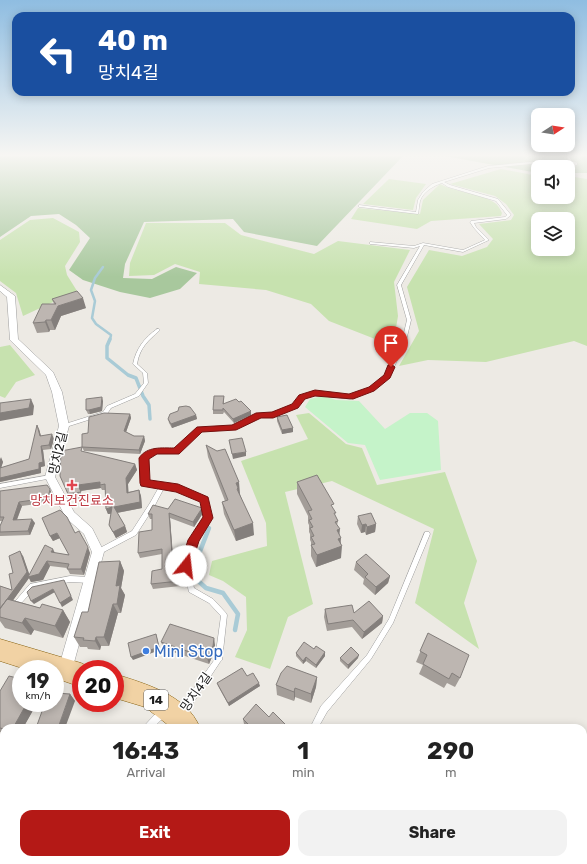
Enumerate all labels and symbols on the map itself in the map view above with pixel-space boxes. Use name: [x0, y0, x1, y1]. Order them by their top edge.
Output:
north arrow: [531, 108, 575, 152]
pin: [374, 326, 408, 367]
street label: 망치2길: [46, 430, 70, 476]
marker: 망치보건진료소: [66, 479, 78, 491]
place label: 망치보건진료소: [30, 493, 114, 508]
position arrow: [165, 545, 207, 587]
place label: Mini Stop: [154, 642, 223, 661]
marker: Mini Stop: [141, 646, 151, 656]
speed limit sign: 20: [72, 660, 124, 712]
street label: 망치4길: [177, 670, 215, 714]
road number: 14: [144, 690, 168, 710]

